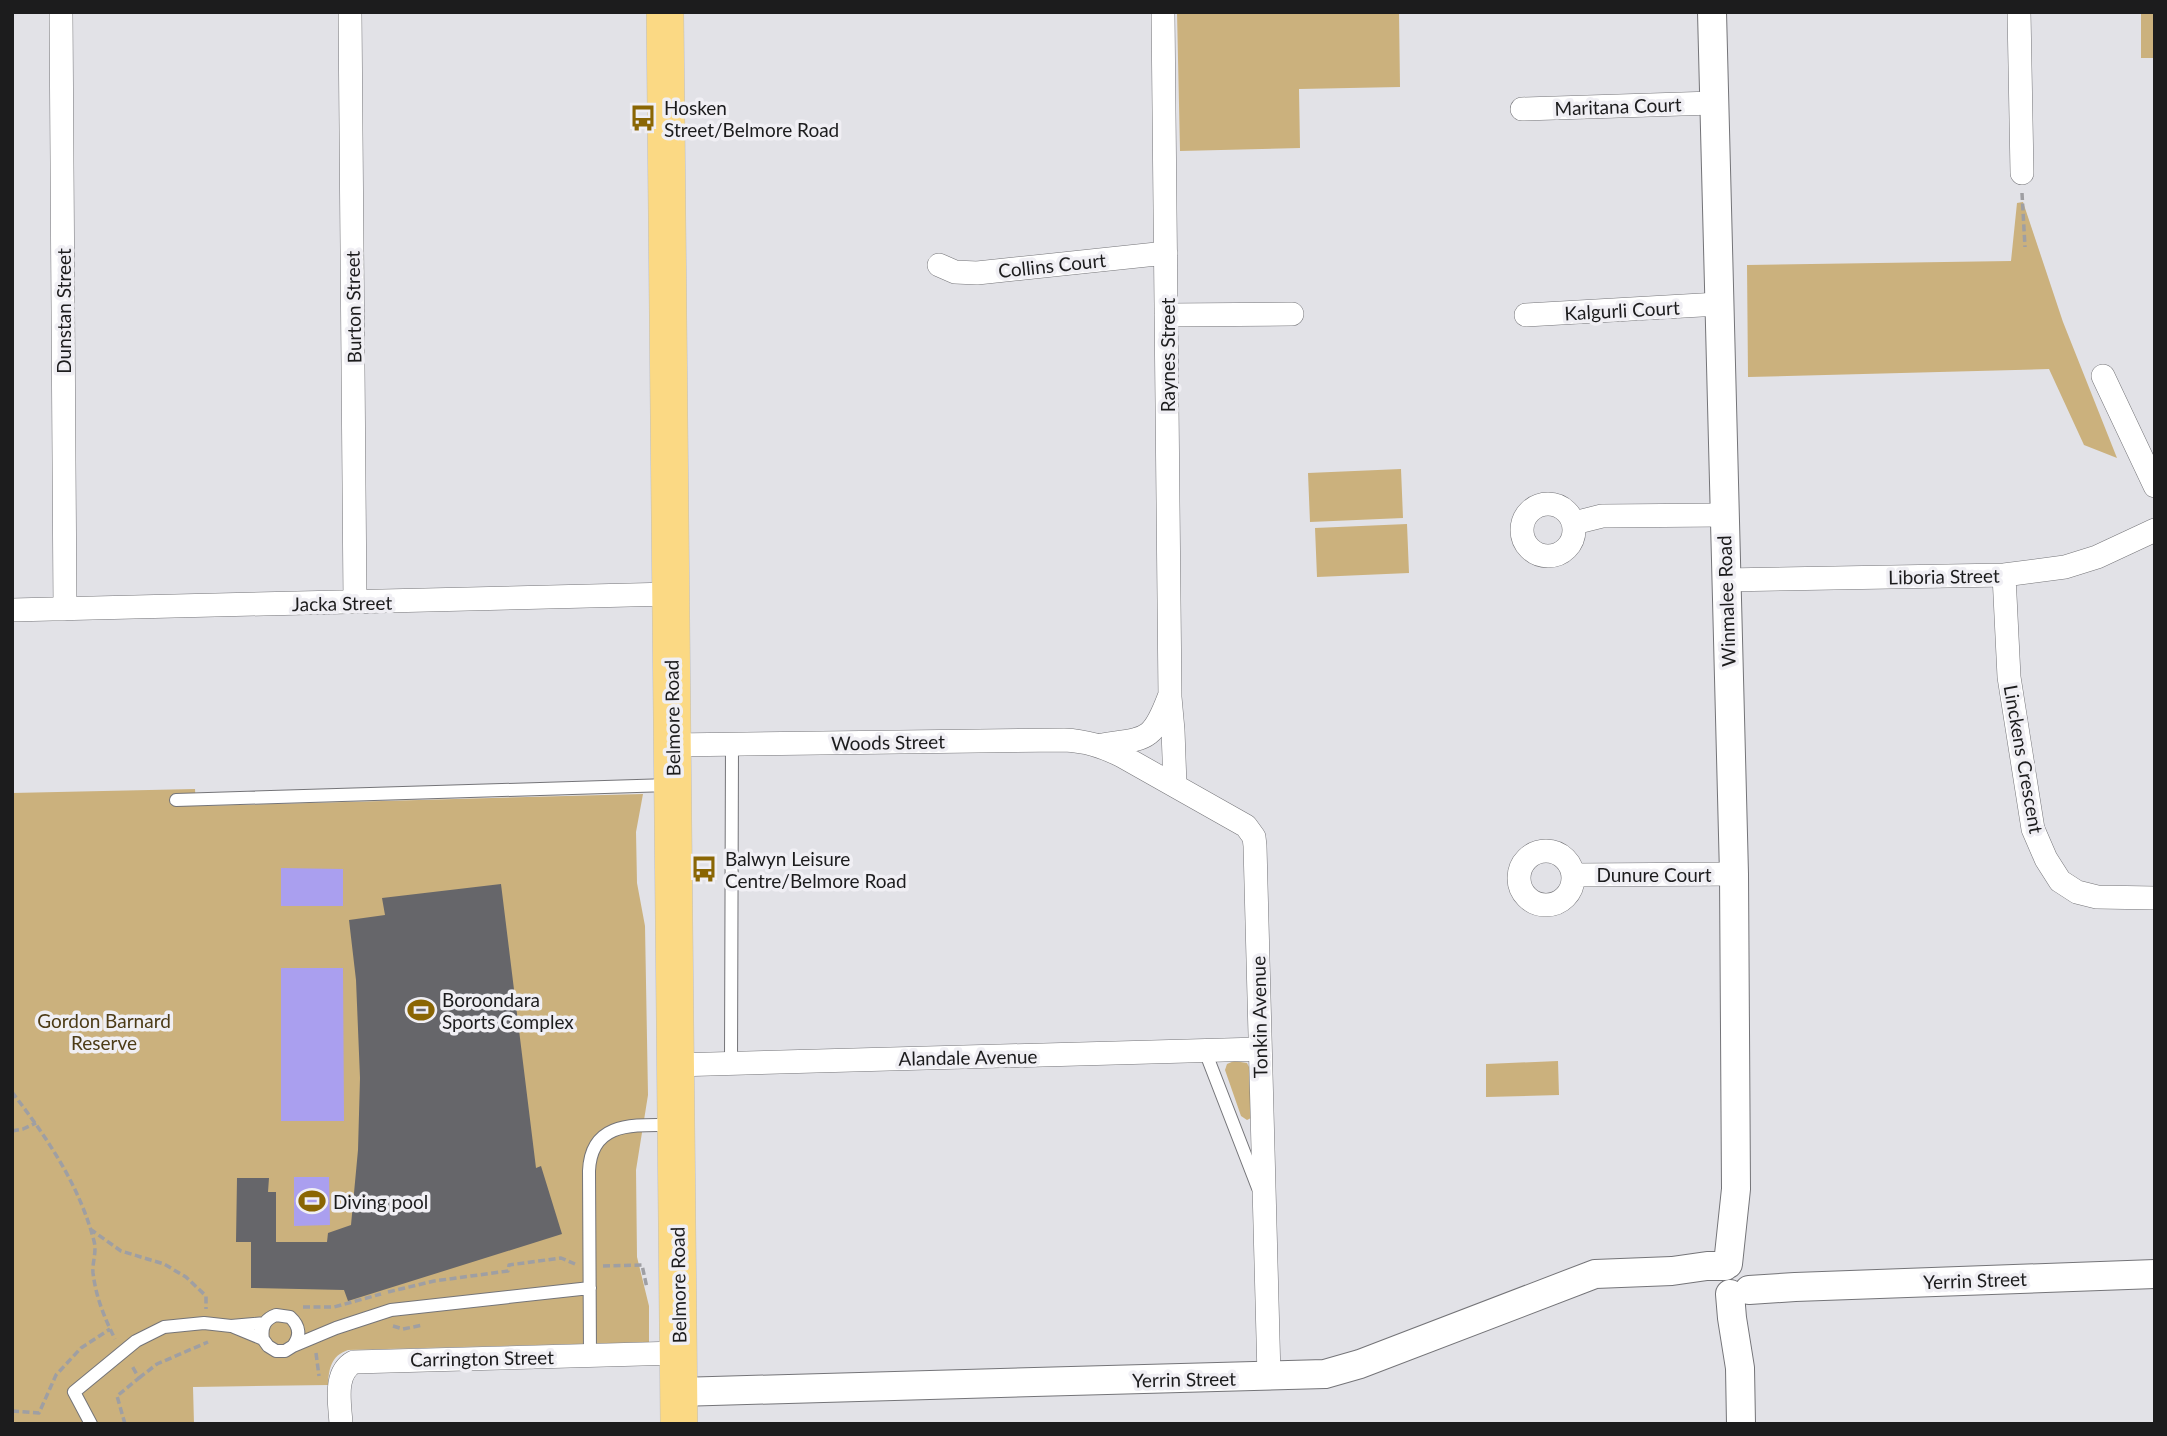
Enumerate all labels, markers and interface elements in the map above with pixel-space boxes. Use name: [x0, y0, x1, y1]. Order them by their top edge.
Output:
street label: Maritana Court: [1554, 92, 1682, 120]
place label: Hosken Street/Belmore Road: [664, 96, 839, 141]
bus stop icon: Hosken Street/Belmore Road: [628, 103, 658, 133]
street label: Dunstan Street: [52, 248, 75, 374]
street label: Collins Court: [997, 248, 1107, 282]
street label: Burton Street: [341, 250, 365, 364]
street label: Kalgurli Court: [1564, 295, 1680, 325]
street label: Raynes Street: [1156, 298, 1179, 412]
street label: Winmalee Road: [1712, 535, 1740, 667]
street label: Liboria Street: [1888, 564, 2000, 588]
street label: Jacka Street: [292, 591, 392, 615]
street label: Belmore Road: [659, 659, 685, 777]
street label: Linckens Crescent: [2000, 683, 2048, 835]
street label: Woods Street: [831, 730, 945, 754]
place label: Balwyn Leisure Centre/Belmore Road: [725, 847, 907, 892]
bus stop icon: Balwyn Leisure Centre/Belmore Road: [689, 854, 719, 884]
street label: Dunure Court: [1596, 863, 1712, 886]
street label: Tonkin Avenue: [1246, 956, 1272, 1078]
place label: Boroondara Sports Complex: [442, 988, 574, 1033]
sports icon: Boroondara Sports Complex: [406, 995, 436, 1025]
park label: Gordon Barnard Reserve: [37, 1009, 171, 1054]
street label: Alandale Avenue: [898, 1044, 1038, 1070]
sports icon: Diving pool: [297, 1186, 327, 1216]
place label: Diving pool: [333, 1190, 428, 1213]
street label: Belmore Road: [665, 1226, 691, 1344]
street label: Yerrin Street: [1923, 1267, 2027, 1293]
street label: Carrington Street: [410, 1345, 554, 1371]
street label: Yerrin Street: [1132, 1367, 1236, 1391]

